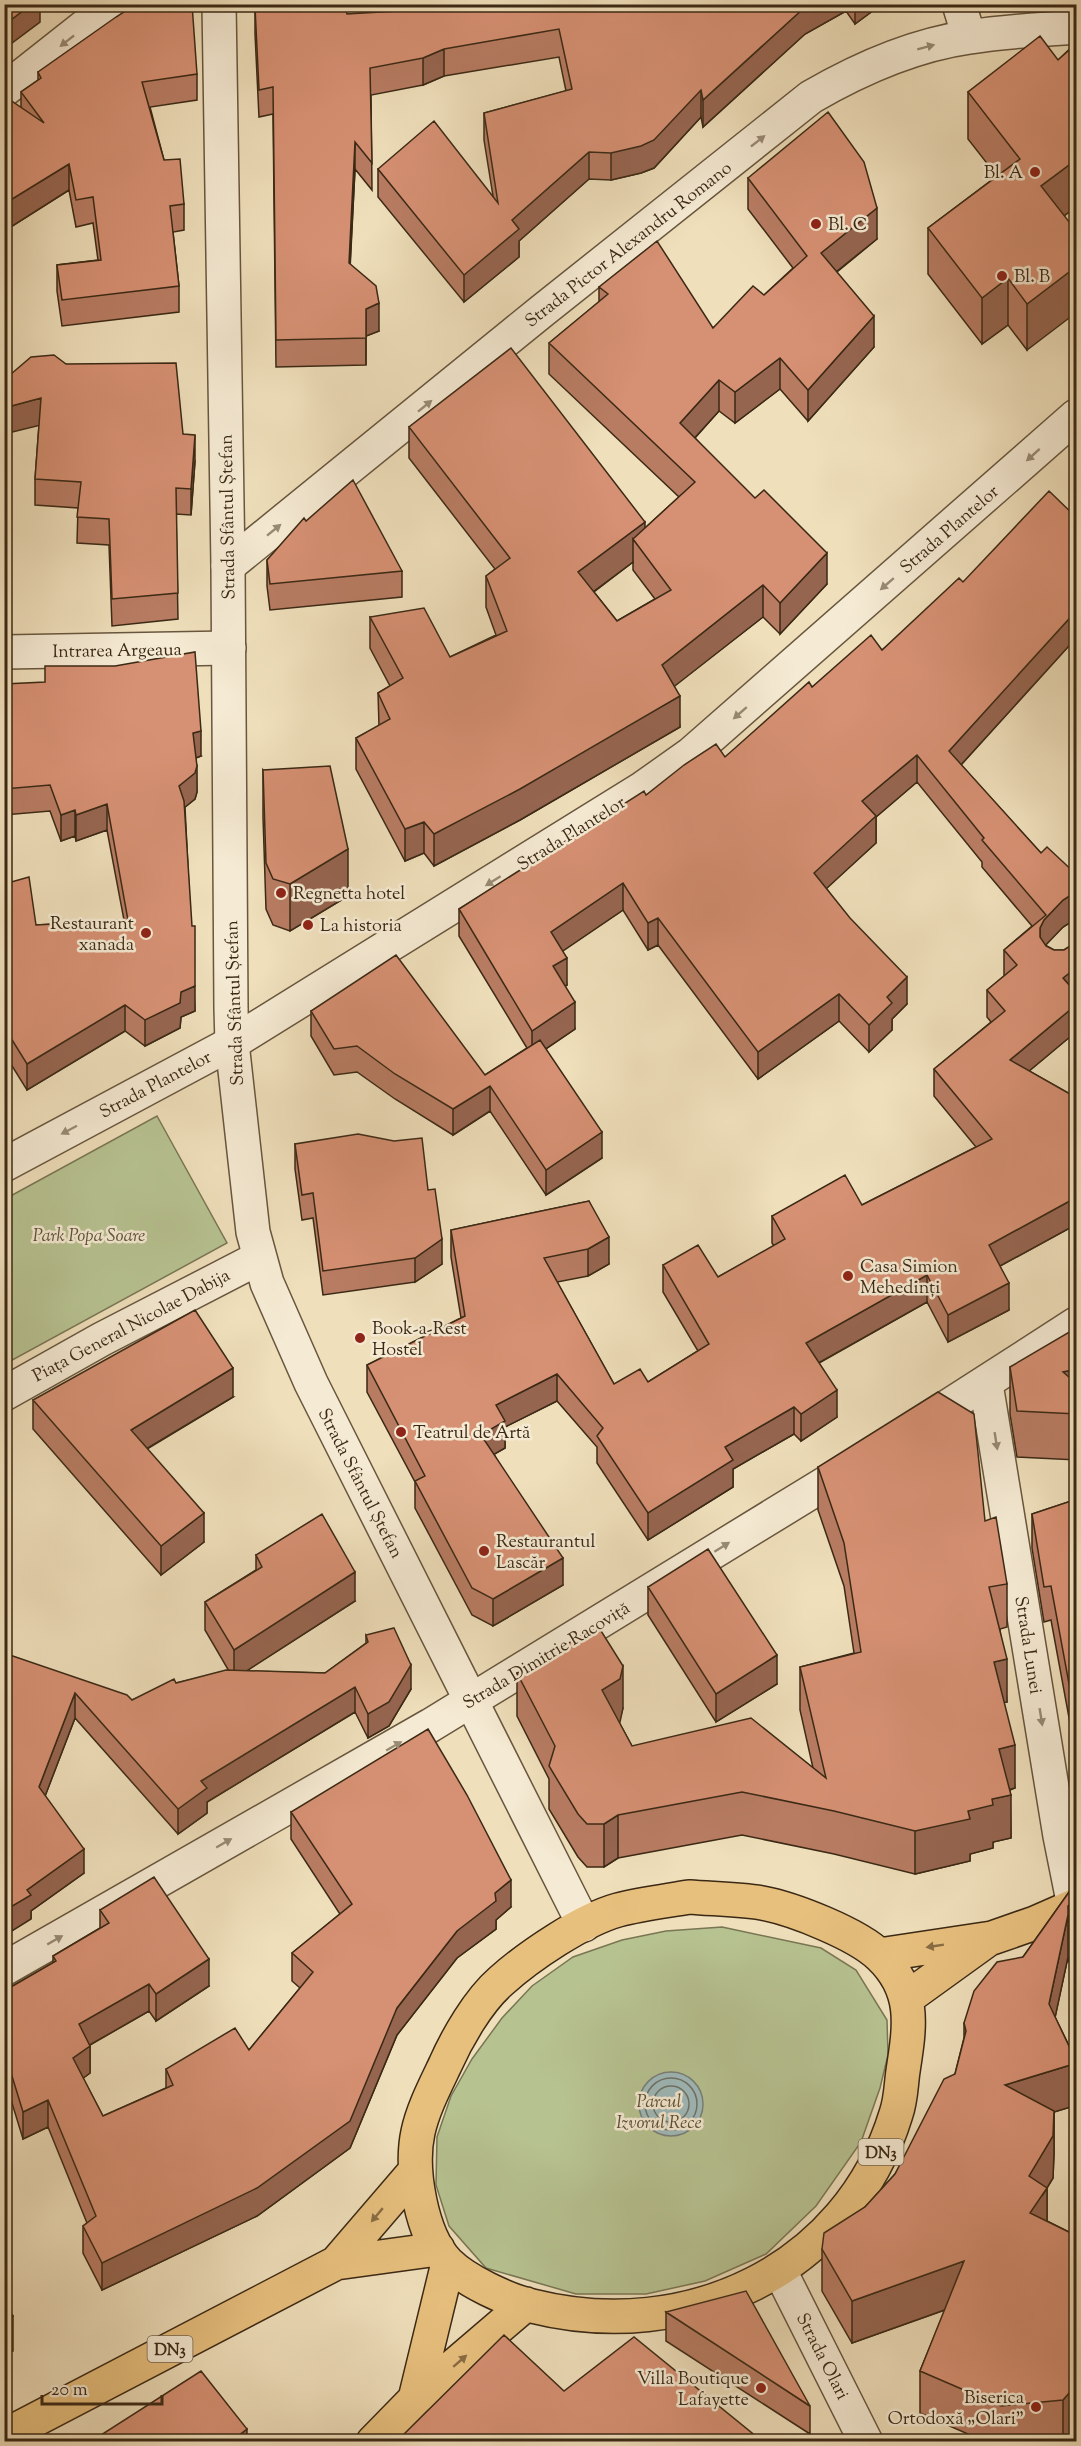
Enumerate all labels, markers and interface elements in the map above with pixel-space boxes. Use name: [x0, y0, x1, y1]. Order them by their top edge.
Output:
one-way arrow: [60, 34, 75, 46]
one-way arrow: [917, 42, 935, 51]
one-way arrow: [750, 134, 766, 147]
street label: Strada Pictor Alexandru Romano: [520, 156, 738, 335]
place label: Bl. A: [984, 161, 1023, 187]
marker: Bl. A: [1028, 165, 1042, 179]
place label: Bl. C: [828, 213, 867, 239]
marker: Bl. C: [809, 217, 823, 231]
place label: Bl. B: [1014, 265, 1050, 291]
marker: Bl. B: [995, 269, 1009, 283]
one-way arrow: [417, 400, 433, 413]
street label: Strada Sfântul Ștefan: [215, 434, 243, 600]
one-way arrow: [1026, 448, 1041, 461]
street label: Strada Plantelor: [895, 480, 1006, 581]
one-way arrow: [266, 523, 282, 536]
one-way arrow: [880, 577, 895, 590]
street label: Intrarea Argeaua: [52, 638, 182, 666]
one-way arrow: [732, 706, 748, 719]
street label: Strada Plantelor: [513, 791, 632, 879]
one-way arrow: [485, 876, 501, 887]
place label: Regnetta hotel: [293, 882, 405, 908]
marker: Regnetta hotel: [274, 886, 288, 900]
place label: Restaurant xanada: [50, 912, 134, 959]
place label: La historia: [320, 914, 402, 940]
marker: La historia: [301, 918, 315, 932]
street label: Strada Sfântul Ștefan: [220, 919, 252, 1086]
marker: Restaurant xanada: [139, 926, 153, 940]
street label: Strada Plantelor: [95, 1045, 217, 1126]
one-way arrow: [61, 1125, 78, 1135]
park label: Park Popa Soare: [33, 1224, 145, 1250]
place label: Casa Simion Mehedinți: [860, 1255, 958, 1302]
street label: Piața General Nicolae Dabija: [29, 1264, 235, 1390]
marker: Casa Simion Mehedinți: [841, 1269, 855, 1283]
place label: Book-a-Rest Hostel: [372, 1317, 467, 1364]
marker: Book-a-Rest Hostel: [353, 1331, 367, 1345]
street label: Strada Sfântul Ștefan: [310, 1404, 409, 1564]
place label: Teatrul de Artă: [413, 1421, 530, 1447]
marker: Teatrul de Artă: [394, 1425, 408, 1439]
one-way arrow: [991, 1432, 1000, 1451]
place label: Restaurantul Lascăr: [496, 1530, 596, 1577]
one-way arrow: [714, 1541, 730, 1552]
marker: Restaurantul Lascăr: [477, 1544, 491, 1558]
street label: Strada Lunei: [1006, 1594, 1048, 1696]
street label: Strada Dimitrie Racoviță: [459, 1596, 635, 1717]
one-way arrow: [1036, 1707, 1045, 1726]
one-way arrow: [386, 1741, 403, 1751]
one-way arrow: [216, 1838, 233, 1848]
one-way arrow: [47, 1935, 64, 1945]
one-way arrow: [926, 1942, 945, 1951]
park label: Parcul Izvorul Rece: [616, 2090, 702, 2137]
road number: DN3: [858, 2139, 904, 2165]
one-way arrow: [371, 2207, 384, 2222]
street label: Strada Olari: [788, 2309, 854, 2405]
road number: DN3: [148, 2336, 192, 2362]
one-way arrow: [452, 2354, 468, 2367]
place label: Villa Boutique Lafayette: [637, 2367, 749, 2414]
scale bar: [42, 2368, 162, 2406]
text: 20 m: [51, 2378, 88, 2404]
marker: Villa Boutique Lafayette: [754, 2381, 768, 2395]
place label: Biserica Ortodoxă „Olari”: [888, 2386, 1024, 2433]
marker: Biserica Ortodoxă „Olari”: [1029, 2400, 1043, 2414]

